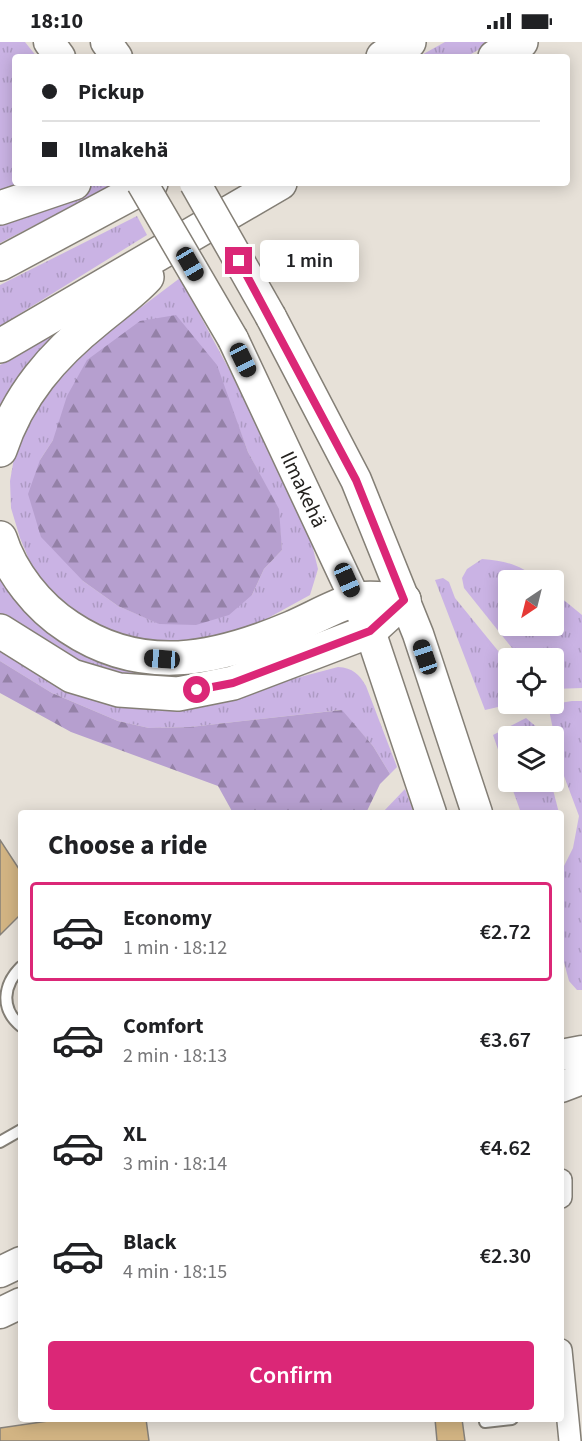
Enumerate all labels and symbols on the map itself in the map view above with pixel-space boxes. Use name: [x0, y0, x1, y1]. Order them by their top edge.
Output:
callout: 1 min: [260, 240, 359, 282]
car: [173, 244, 207, 284]
route end: [225, 247, 252, 274]
car: [227, 340, 259, 380]
street label: Ilmakehä: [273, 446, 334, 532]
car: [331, 560, 363, 600]
north arrow: [498, 570, 564, 636]
car: [411, 637, 439, 677]
car: [143, 649, 181, 669]
route start: [183, 676, 210, 703]

